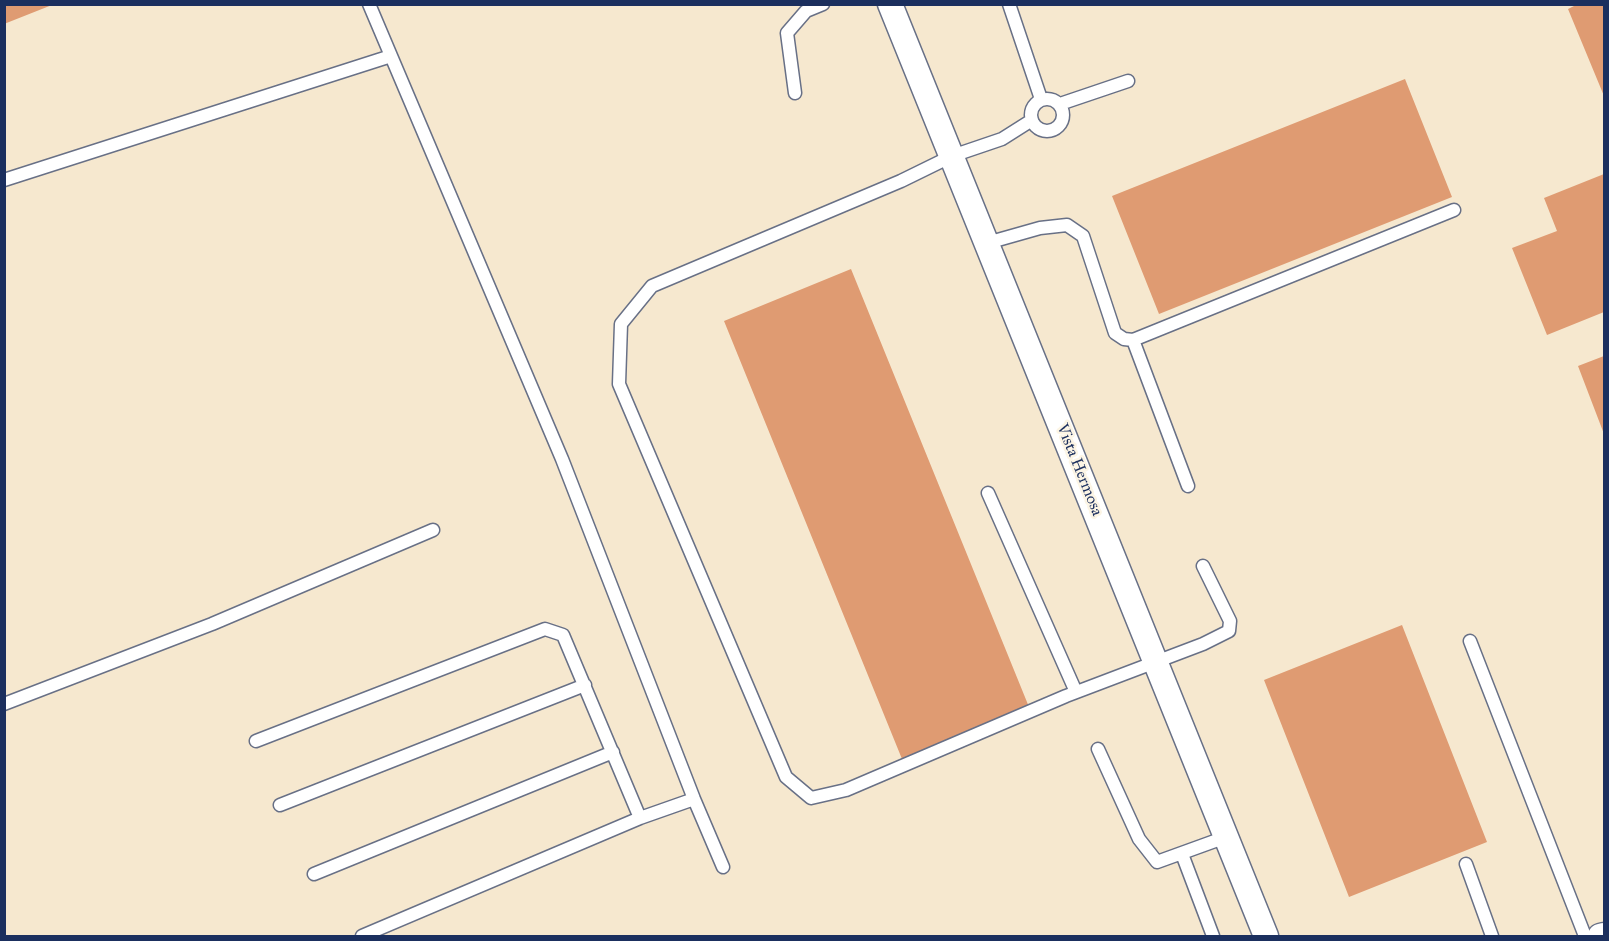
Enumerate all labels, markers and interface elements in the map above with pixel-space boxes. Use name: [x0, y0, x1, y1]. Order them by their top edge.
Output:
street label: Vista Hermosa: [1052, 421, 1106, 519]

